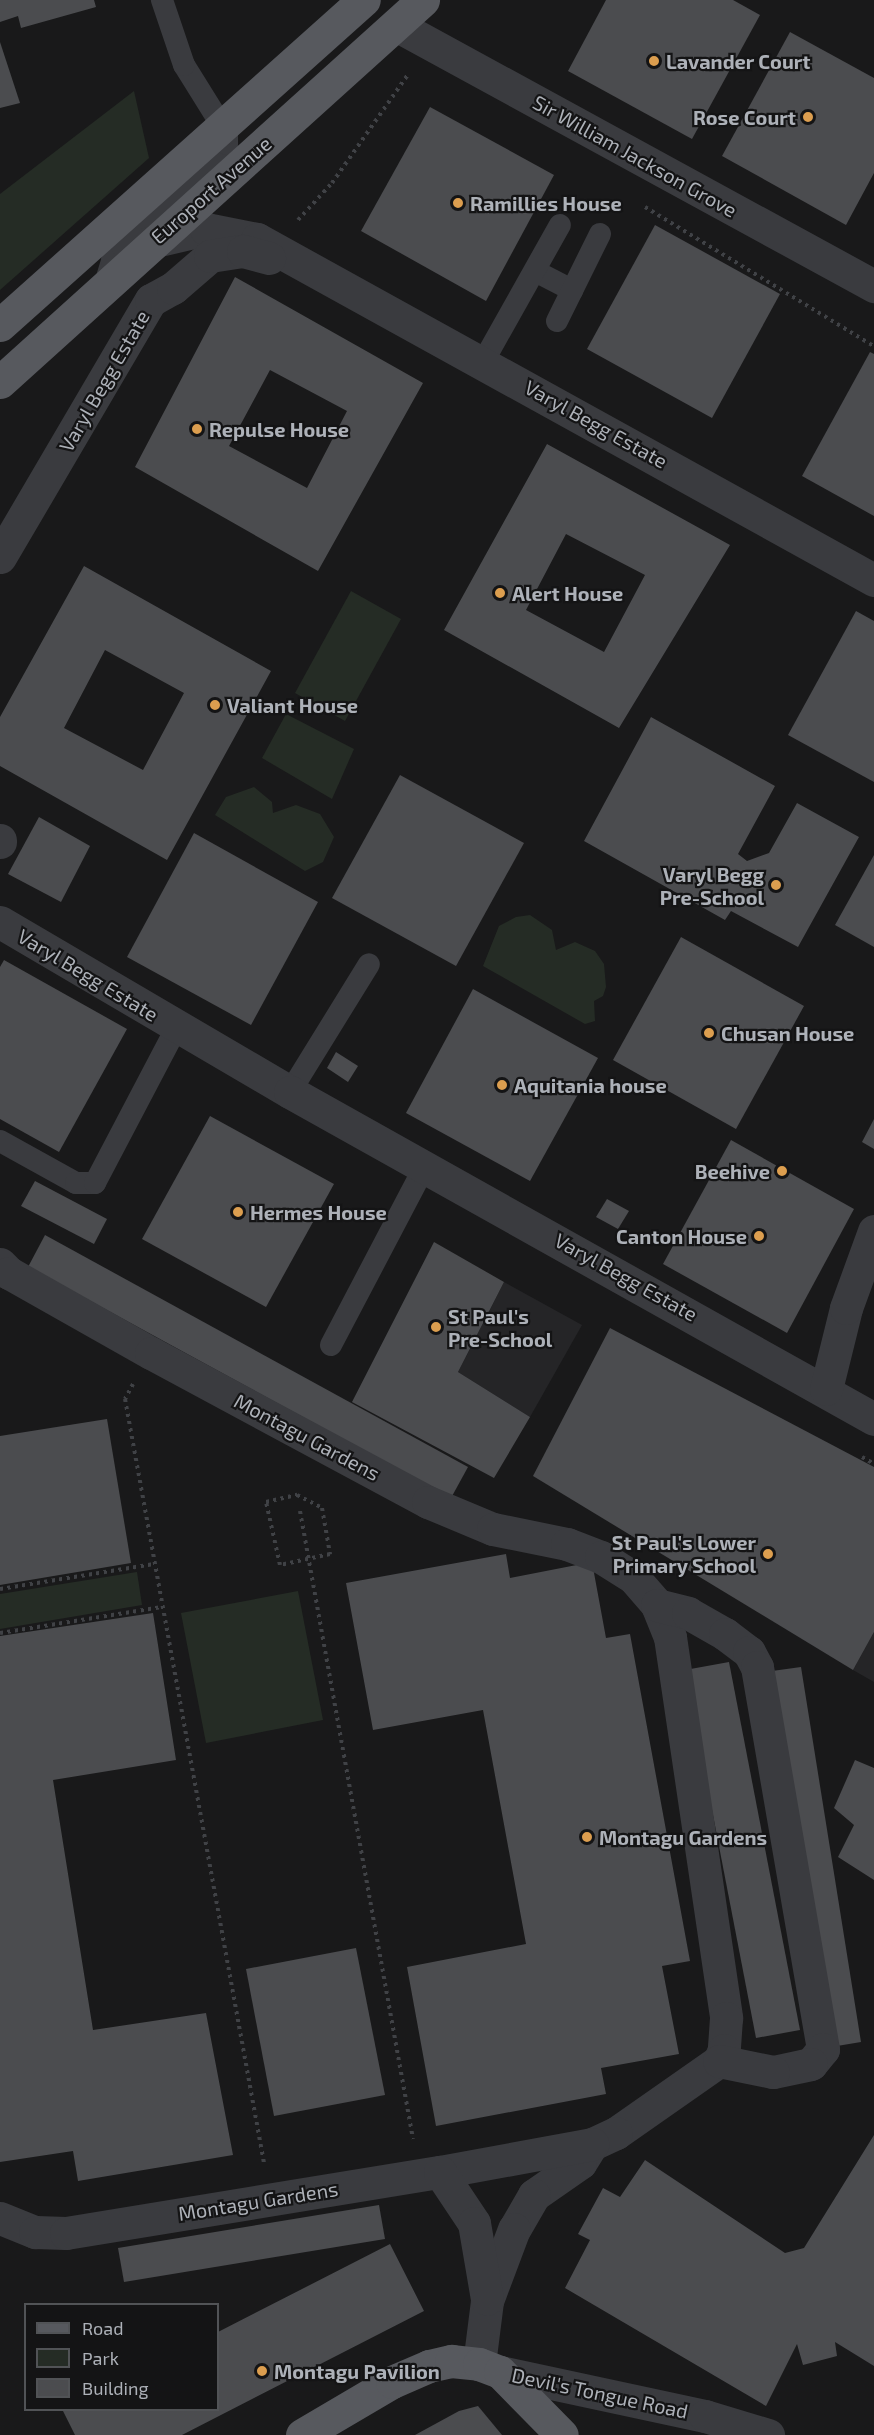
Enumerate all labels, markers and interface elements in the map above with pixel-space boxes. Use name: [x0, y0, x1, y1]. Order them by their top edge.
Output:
place label: Lavander Court: [666, 49, 811, 73]
marker: Lavander Court: [647, 54, 661, 68]
street label: Sir William Jackson Grove: [528, 90, 742, 222]
place label: Rose Court: [693, 105, 796, 129]
marker: Rose Court: [801, 110, 815, 124]
street label: Europort Avenue: [146, 131, 276, 249]
place label: Ramillies House: [470, 191, 622, 215]
marker: Ramillies House: [451, 196, 465, 210]
street label: Varyl Begg Estate: [54, 306, 154, 456]
street label: Varyl Begg Estate: [520, 375, 672, 473]
place label: Repulse House: [209, 417, 349, 441]
marker: Repulse House: [190, 422, 204, 436]
place label: Alert House: [512, 581, 623, 605]
marker: Alert House: [493, 586, 507, 600]
place label: Valiant House: [227, 693, 358, 717]
marker: Valiant House: [208, 698, 222, 712]
place label: Varyl Begg Pre-School: [660, 862, 764, 909]
marker: Varyl Begg Pre-School: [769, 878, 783, 892]
street label: Varyl Begg Estate: [13, 924, 163, 1026]
place label: Chusan House: [721, 1021, 854, 1045]
marker: Chusan House: [702, 1026, 716, 1040]
place label: Aquitania house: [514, 1073, 667, 1097]
marker: Aquitania house: [495, 1078, 509, 1092]
place label: Beehive: [695, 1159, 770, 1183]
marker: Beehive: [775, 1164, 789, 1178]
place label: Hermes House: [250, 1200, 387, 1224]
marker: Hermes House: [231, 1205, 245, 1219]
place label: Canton House: [616, 1224, 747, 1248]
street label: Varyl Begg Estate: [550, 1228, 702, 1326]
marker: Canton House: [752, 1229, 766, 1243]
place label: St Paul's Pre-School: [448, 1304, 552, 1351]
marker: St Paul's Pre-School: [429, 1320, 443, 1334]
street label: Montagu Gardens: [230, 1388, 384, 1486]
place label: St Paul's Lower Primary School: [612, 1530, 756, 1577]
marker: St Paul's Lower Primary School: [761, 1547, 775, 1561]
place label: Montagu Gardens: [599, 1825, 767, 1849]
marker: Montagu Gardens: [580, 1830, 594, 1844]
street label: Montagu Gardens: [176, 2177, 340, 2225]
legend: [24, 2303, 219, 2411]
text: Road: [82, 2317, 123, 2339]
text: Park: [82, 2347, 119, 2369]
place label: Montagu Pavilion: [274, 2359, 440, 2383]
street label: Devil's Tongue Road: [509, 2363, 691, 2423]
marker: Montagu Pavilion: [255, 2364, 269, 2378]
text: Building: [82, 2377, 149, 2399]

